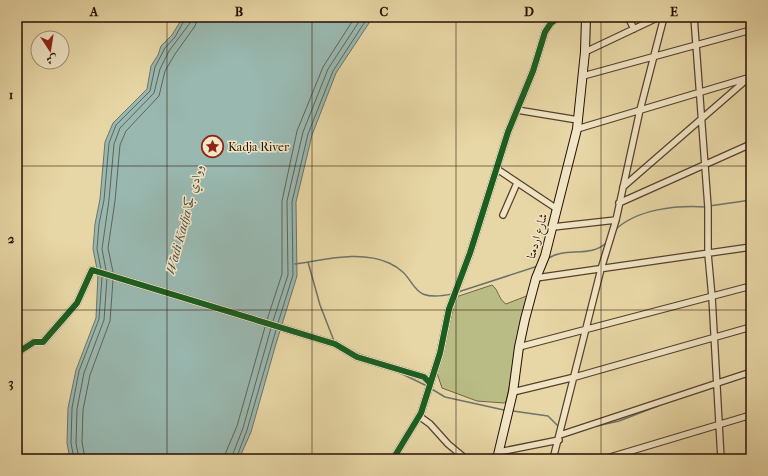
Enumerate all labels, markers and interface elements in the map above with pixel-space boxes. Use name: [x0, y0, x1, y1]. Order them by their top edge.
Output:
text: A: [89, 4, 99, 19]
text: B: [235, 4, 244, 19]
text: C: [380, 4, 389, 19]
text: D: [524, 4, 534, 19]
text: E: [670, 4, 678, 19]
north arrow: [30, 30, 70, 70]
text: ش: [45, 52, 59, 67]
text: 1: [9, 87, 14, 102]
place icon: Kadja River: [200, 134, 226, 160]
place label: Kadja River: [228, 140, 290, 154]
water label: Wadi Kadja ووادي كجا: [163, 163, 209, 276]
street label: شارع اردمتا: [524, 212, 554, 261]
text: 2: [8, 231, 15, 246]
text: 3: [8, 375, 14, 391]

